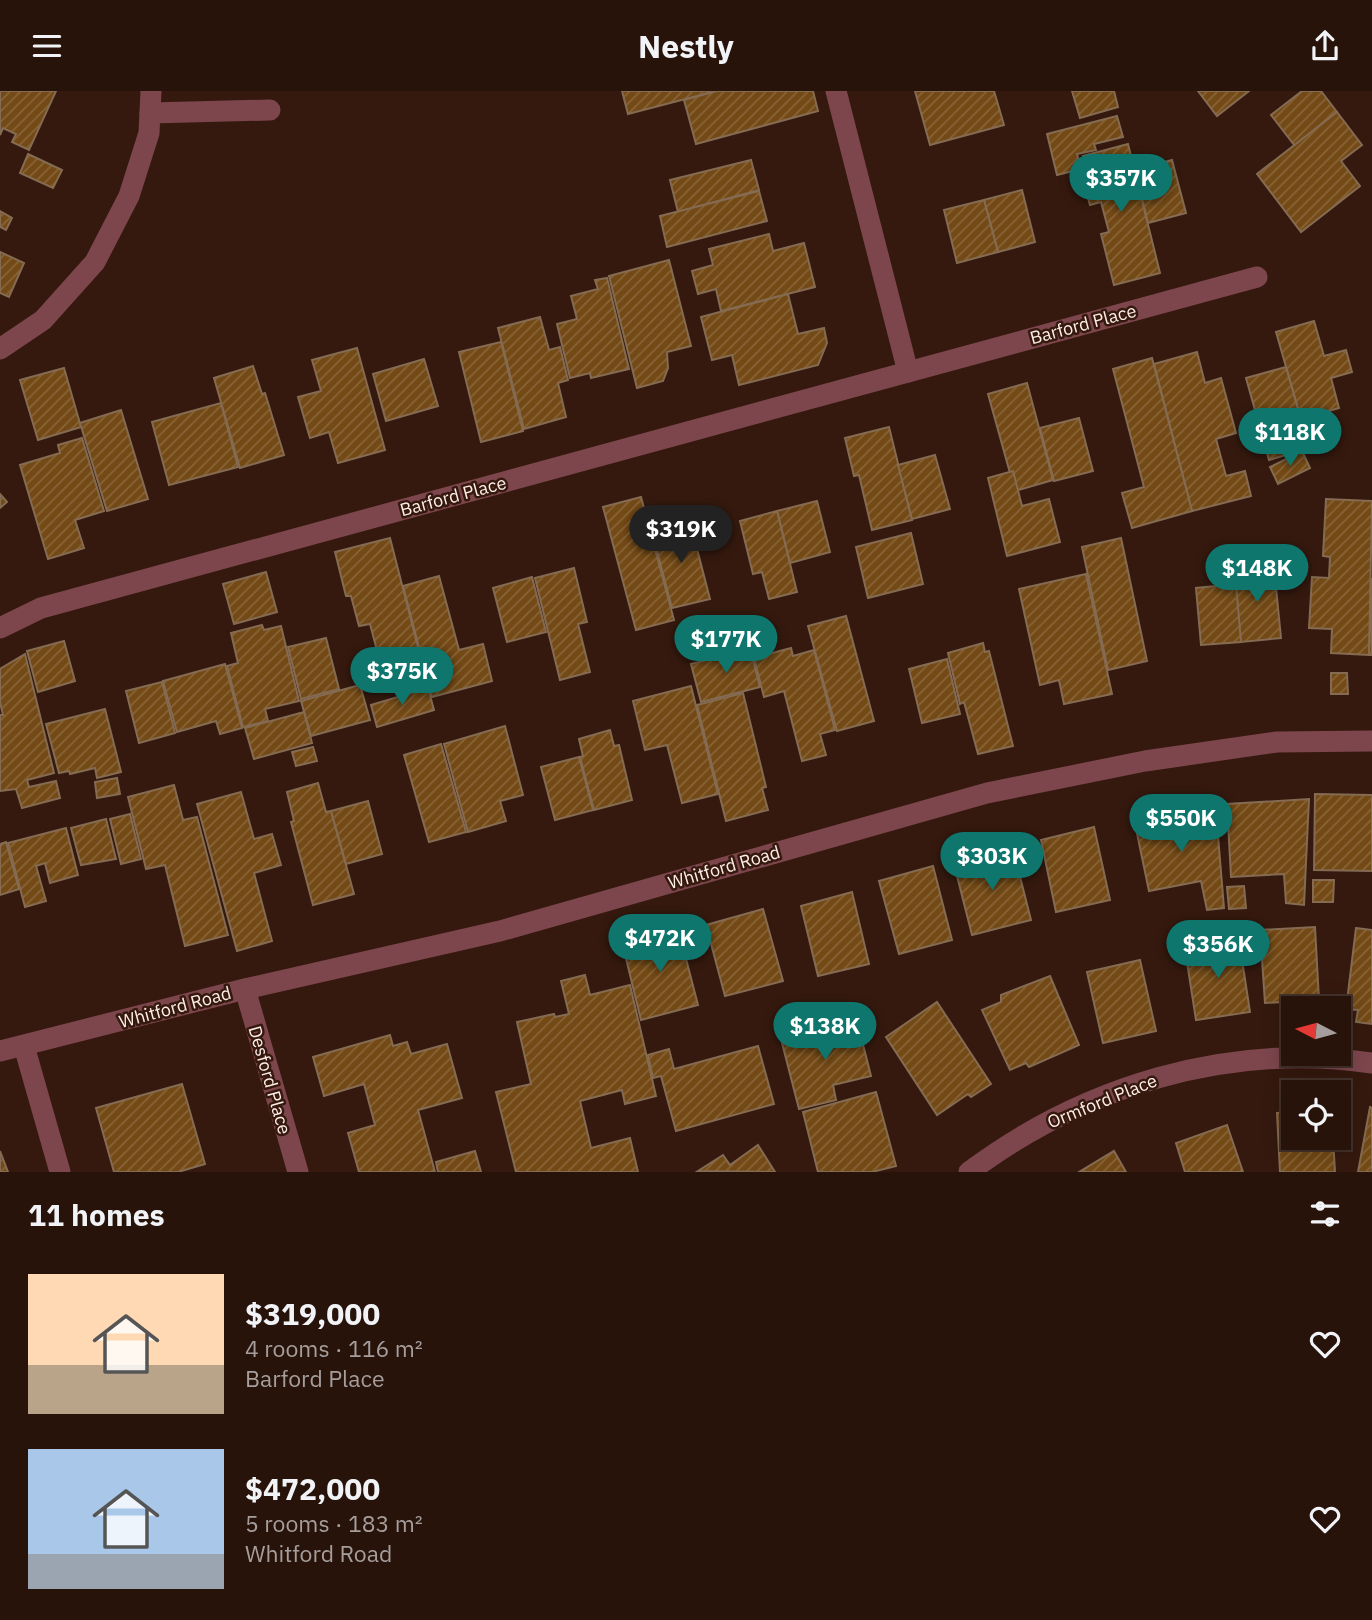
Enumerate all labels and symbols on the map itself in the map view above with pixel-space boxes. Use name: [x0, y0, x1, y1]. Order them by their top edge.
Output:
pin: $357K: [1072, 155, 1170, 214]
street label: Barford Place: [1027, 299, 1139, 349]
pin: $118K: [1241, 409, 1339, 468]
street label: Barford Place: [397, 471, 509, 521]
pin: $319K: [632, 505, 730, 565]
pin: $148K: [1208, 545, 1306, 604]
pin: $177K: [677, 615, 775, 675]
pin: $375K: [353, 647, 451, 707]
pin: $550K: [1132, 795, 1230, 854]
pin: $303K: [943, 833, 1041, 892]
street label: Whitford Road: [665, 840, 783, 894]
pin: $472K: [611, 915, 709, 974]
pin: $356K: [1169, 921, 1267, 980]
street label: Whitford Road: [116, 981, 234, 1033]
north arrow: [1281, 996, 1351, 1066]
pin: $138K: [776, 1003, 874, 1062]
street label: Desford Place: [244, 1023, 297, 1137]
street label: Ormford Place: [1044, 1069, 1160, 1133]

